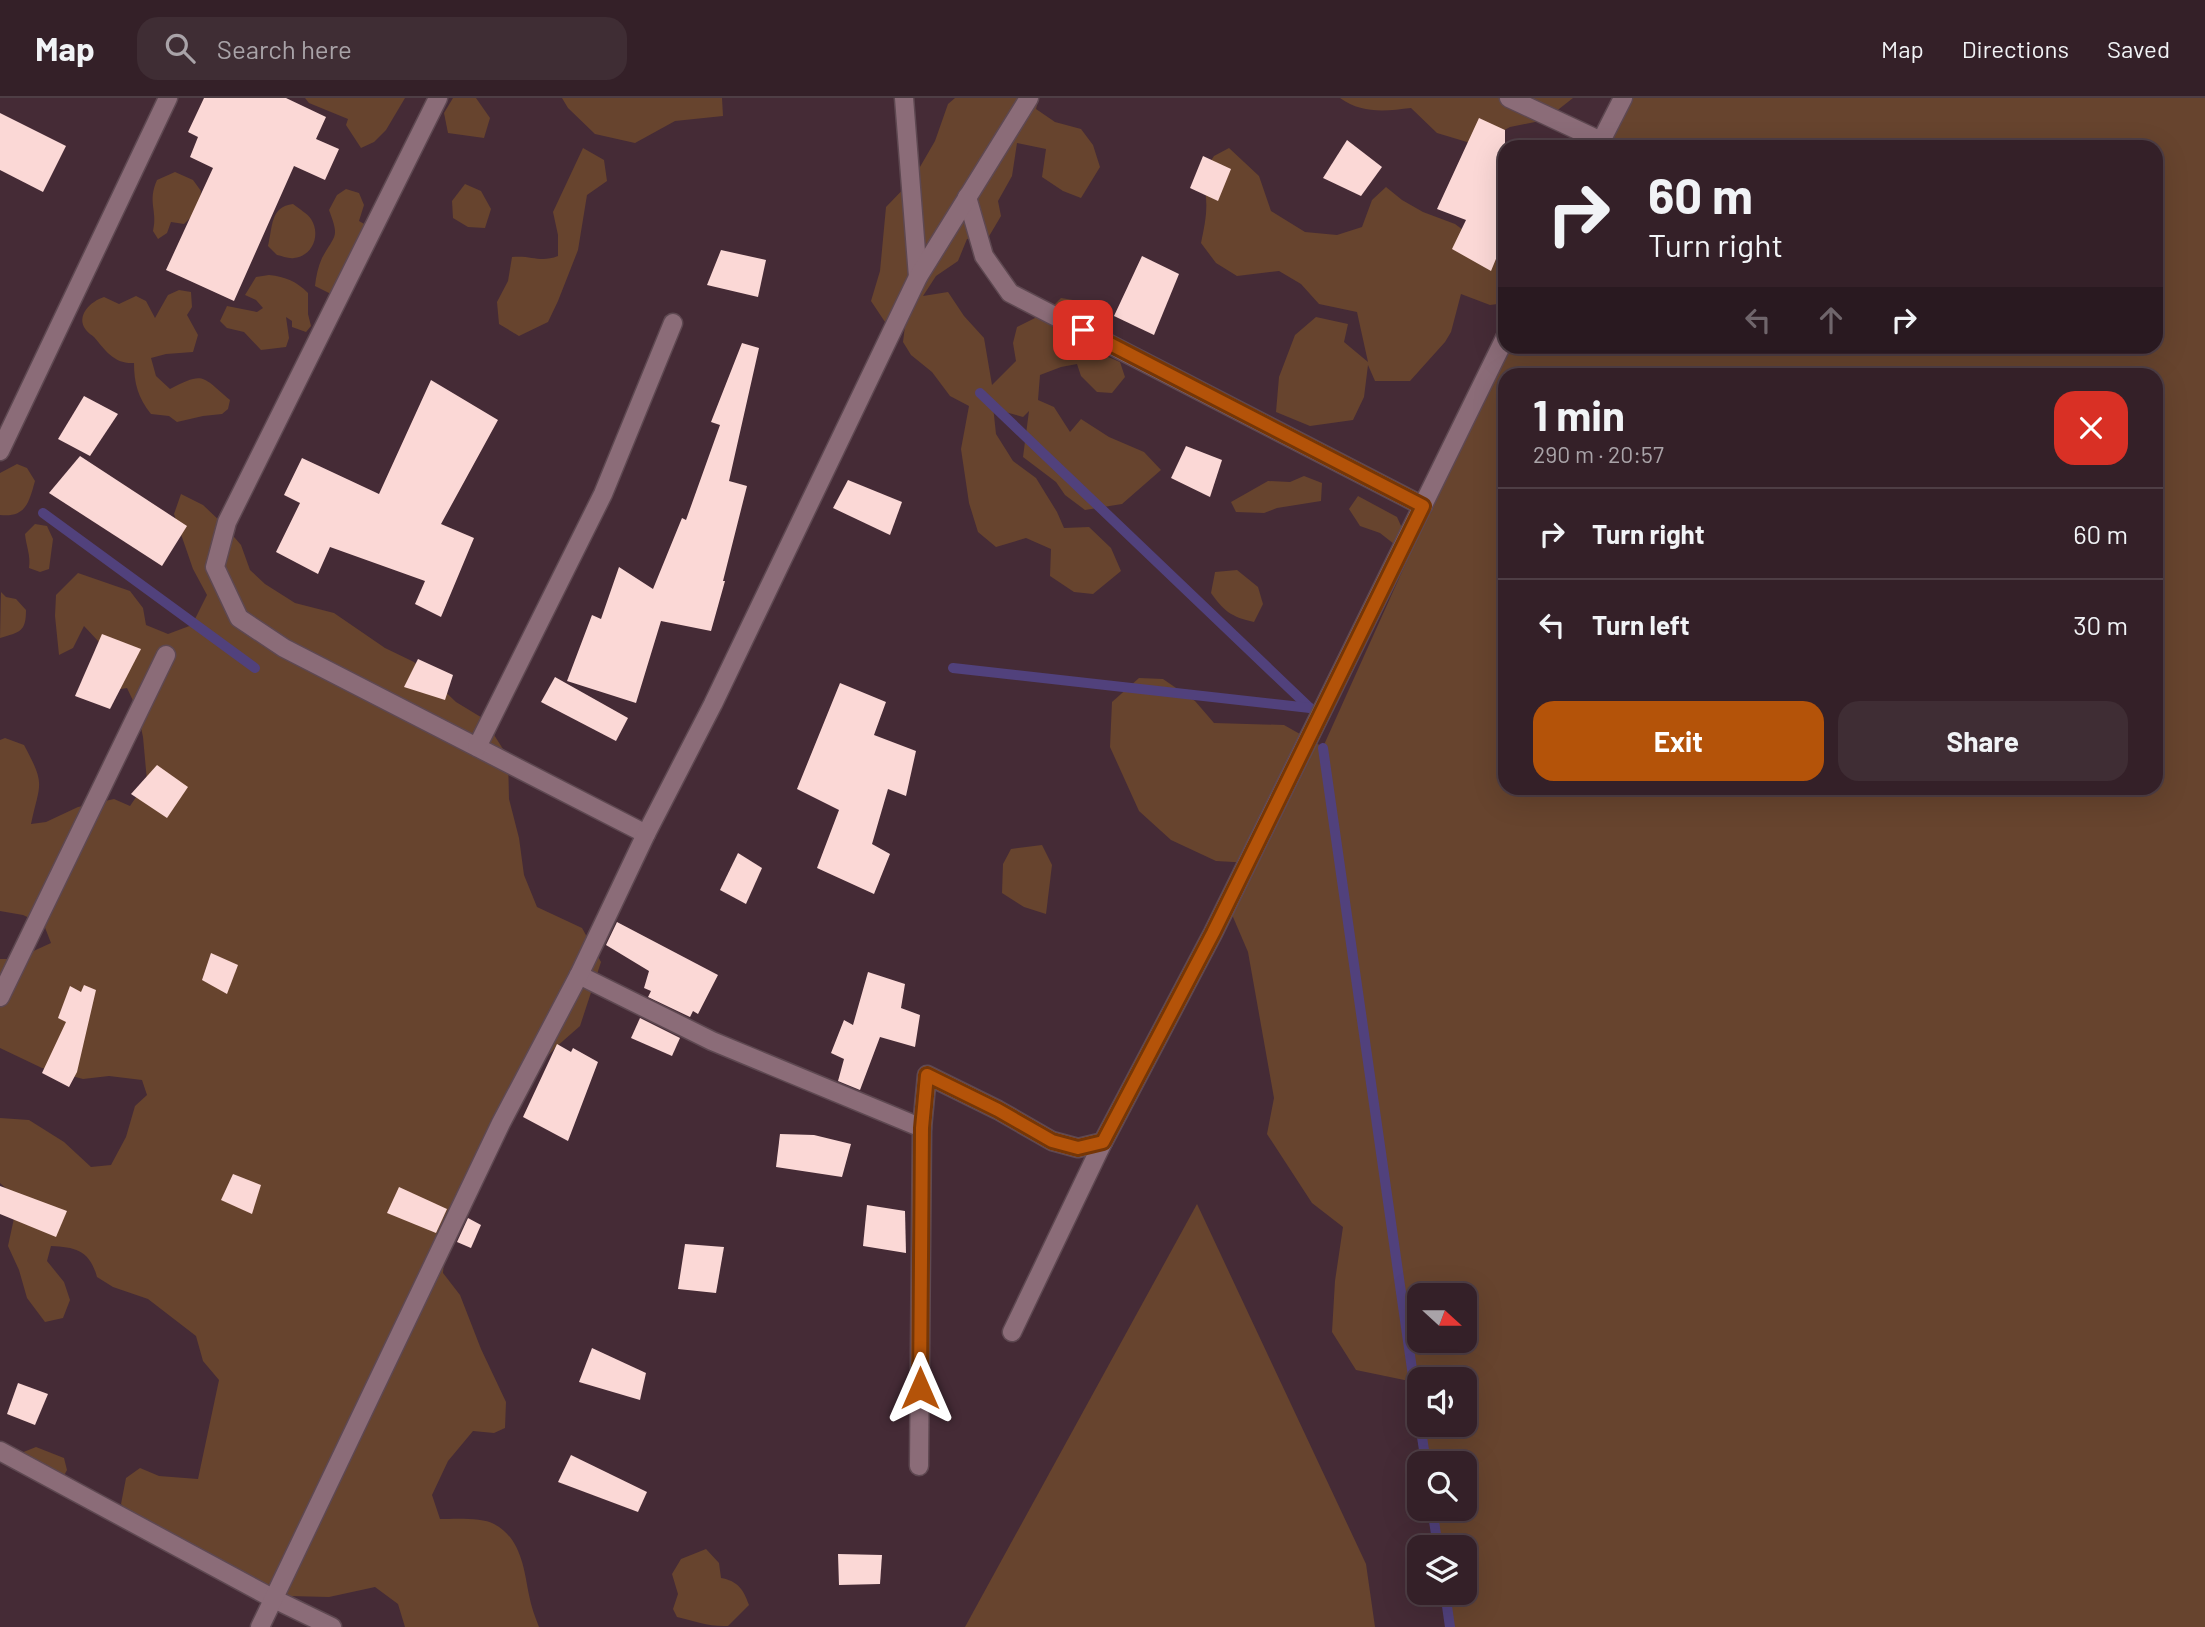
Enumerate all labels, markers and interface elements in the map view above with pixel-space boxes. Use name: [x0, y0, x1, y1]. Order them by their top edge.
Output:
search box: [137, 17, 627, 80]
text: Map: [35, 28, 95, 68]
icon: search: [161, 29, 199, 67]
text: Search here: [217, 33, 352, 64]
text: Map: [1881, 34, 1924, 63]
text: Directions: [1962, 34, 2069, 63]
text: Saved: [2107, 34, 2170, 63]
text: 60 m: [1648, 165, 1753, 224]
icon: right: [1533, 168, 1624, 259]
text: Turn right: [1648, 225, 1783, 263]
pin: [1053, 300, 1113, 360]
icon: left: [1739, 301, 1777, 339]
icon: ahead: [1812, 301, 1850, 339]
icon: right: [1885, 301, 1923, 339]
icon: arrive: [1064, 311, 1102, 349]
text: 1 min: [1533, 389, 1625, 439]
button: close: [2054, 391, 2128, 465]
text: 290 m · 20:57: [1533, 440, 1664, 468]
icon: right: [1533, 515, 1571, 553]
text: Turn right: [1592, 518, 1705, 549]
text: 60 m: [2073, 518, 2128, 549]
icon: left: [1533, 606, 1571, 644]
text: Turn left: [1592, 609, 1690, 640]
text: 30 m: [2073, 609, 2128, 640]
button: Exit: [1533, 701, 1824, 781]
button: Share: [1838, 701, 2128, 781]
north arrow: [1407, 1283, 1477, 1353]
map controls: [1407, 1283, 1477, 1605]
position arrow: [883, 1351, 957, 1425]
button: sound: [1407, 1367, 1477, 1437]
button: search: [1407, 1451, 1477, 1521]
button: layers: [1407, 1535, 1477, 1605]

